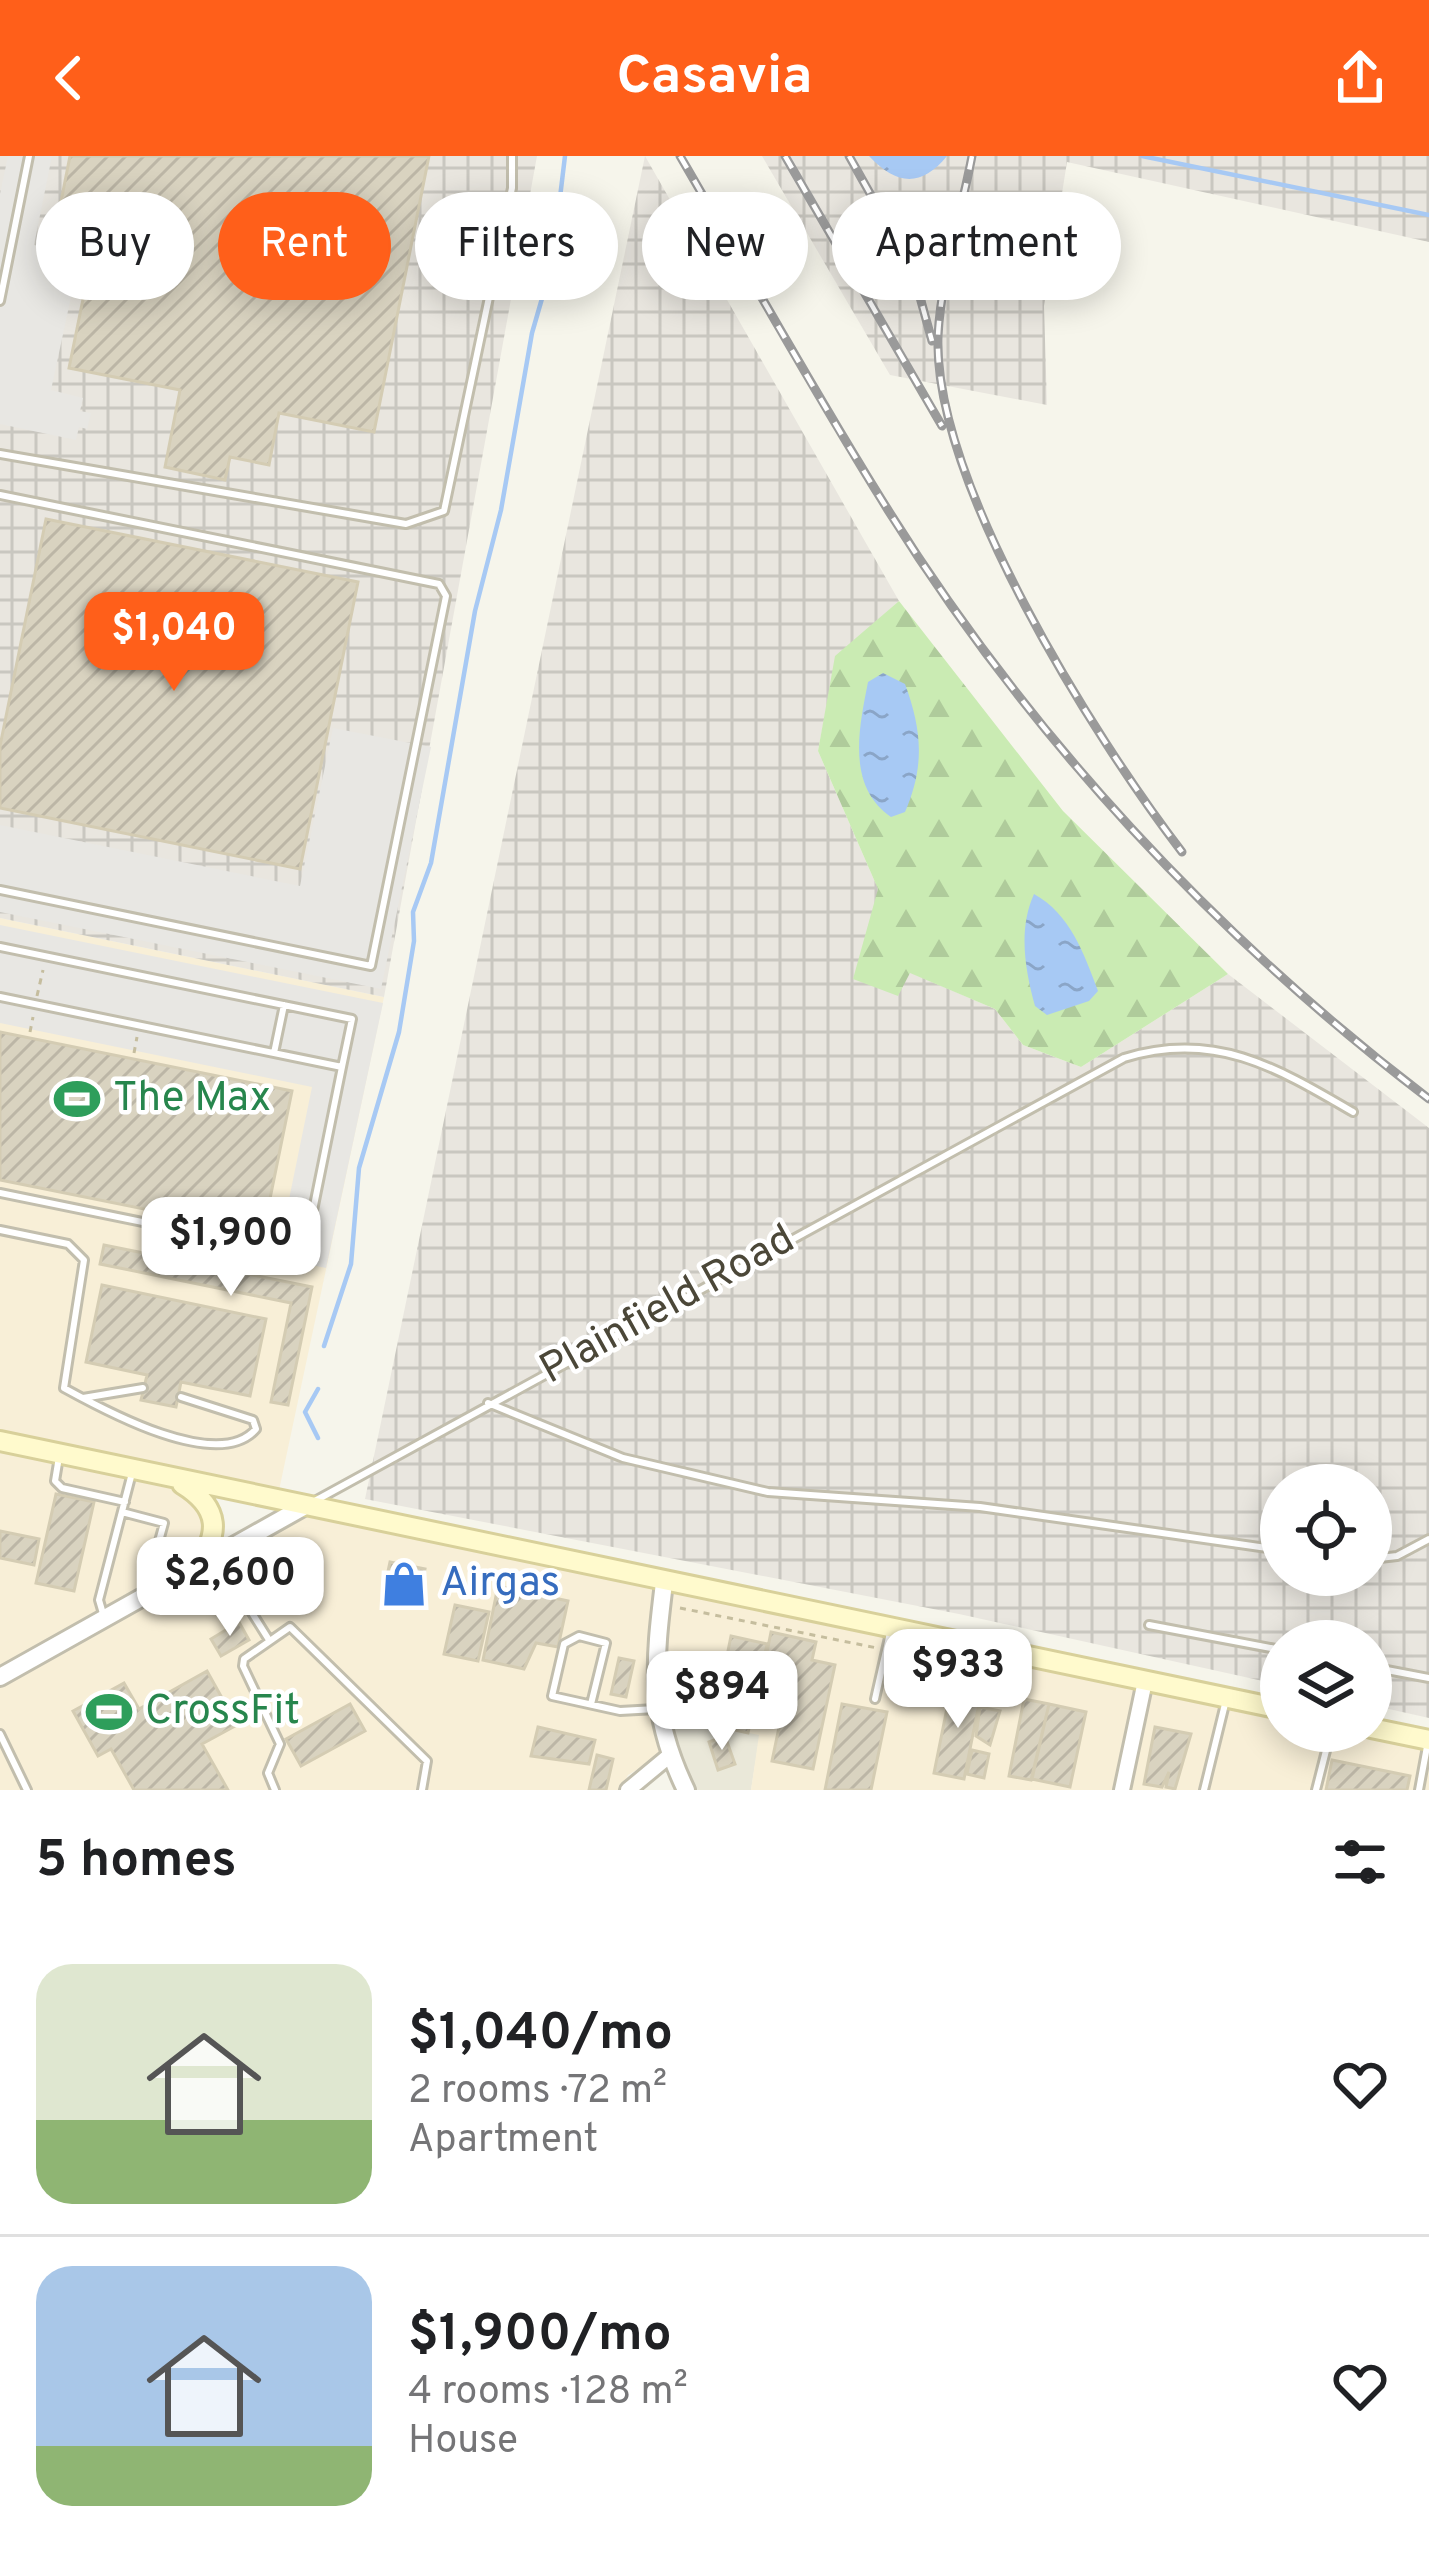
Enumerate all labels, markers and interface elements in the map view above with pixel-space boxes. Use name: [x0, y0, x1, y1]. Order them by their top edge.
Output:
text: Casavia: [617, 44, 812, 113]
icon: back: [36, 45, 102, 111]
icon: share: [1327, 45, 1393, 111]
chip: Buy: [36, 192, 194, 300]
chip: Rent: [218, 192, 391, 300]
chip: Filters: [415, 192, 618, 300]
chip: New: [642, 192, 808, 300]
chip: Apartment: [832, 192, 1121, 300]
pin: $1,040: [76, 592, 272, 694]
text: $1,040: [111, 606, 237, 655]
place label: The Max: [113, 1073, 271, 1126]
sports icon: The Max: [52, 1074, 102, 1124]
pin: $1,900: [133, 1197, 329, 1299]
text: $1,900: [169, 1211, 293, 1260]
street label: Plainfield Road: [531, 1214, 805, 1398]
map controls: [1260, 1464, 1392, 1752]
button: locate: [1260, 1464, 1392, 1596]
pin: $2,600: [132, 1537, 328, 1639]
text: $2,600: [164, 1551, 296, 1600]
place label: Airgas: [440, 1558, 560, 1611]
shop icon: Airgas: [379, 1559, 429, 1609]
button: layers: [1260, 1620, 1392, 1752]
pin: $933: [887, 1629, 1029, 1731]
text: $933: [911, 1643, 1005, 1692]
pin: $894: [651, 1651, 793, 1753]
text: $894: [673, 1665, 771, 1714]
place label: CrossFit: [145, 1686, 300, 1739]
sports icon: CrossFit: [84, 1687, 134, 1737]
icon: filters: [1327, 1829, 1393, 1895]
text: 5 homes: [36, 1830, 237, 1895]
text: $1,040/mo: [408, 2003, 673, 2068]
icon: home: [132, 2012, 276, 2156]
icon: heart: [1327, 2051, 1393, 2117]
text: 2 rooms · 72 m²: [408, 2068, 667, 2117]
text: Apartment: [408, 2117, 598, 2166]
text: $1,900/mo: [408, 2304, 672, 2369]
icon: home: [132, 2314, 276, 2458]
icon: heart: [1327, 2353, 1393, 2419]
text: 4 rooms · 128 m²: [408, 2369, 688, 2418]
text: House: [408, 2418, 518, 2467]

